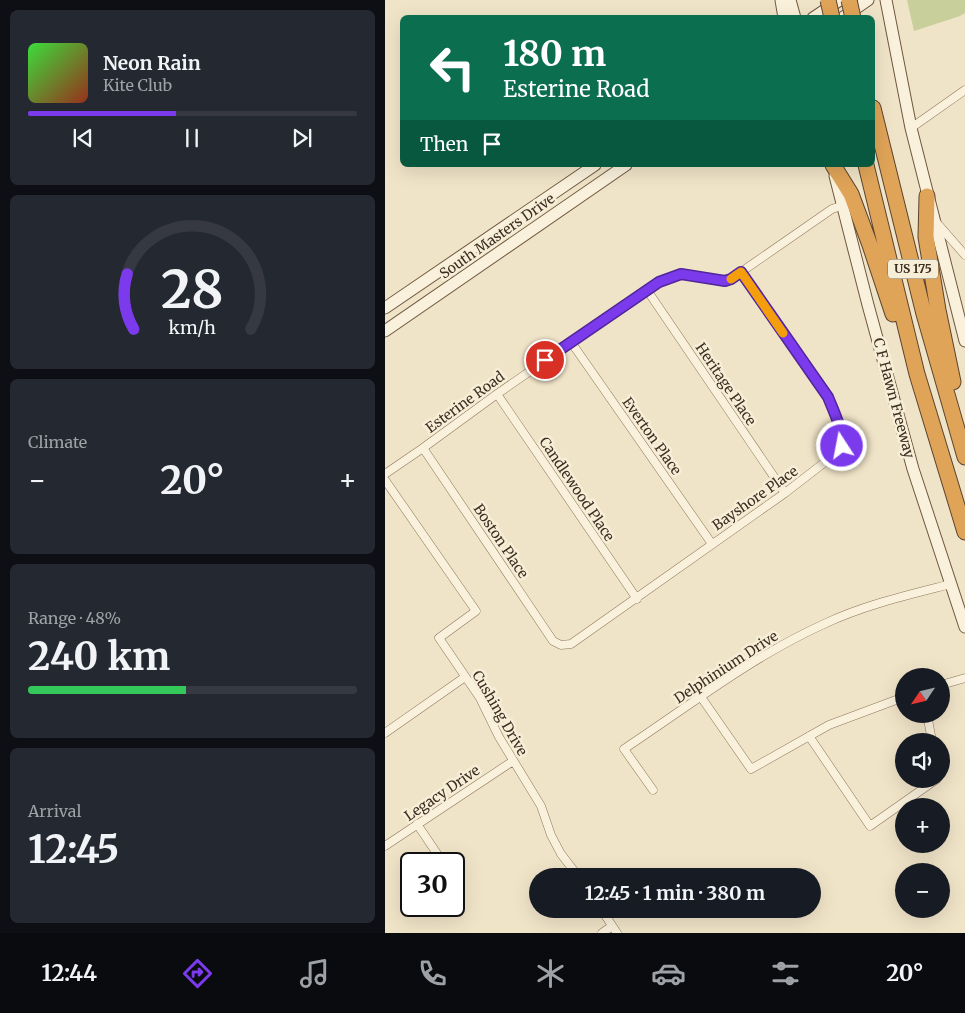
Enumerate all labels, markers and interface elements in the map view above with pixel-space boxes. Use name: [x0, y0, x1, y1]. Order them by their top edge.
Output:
text: 180 m: [503, 32, 606, 76]
icon: left: [420, 35, 485, 100]
text: Neon Rain: [103, 51, 201, 75]
text: Kite Club: [103, 75, 172, 95]
text: Esterine Road: [503, 75, 649, 103]
icon: previous: [69, 124, 97, 152]
icon: pause: [178, 124, 206, 152]
icon: next: [288, 124, 316, 152]
icon: arrive: [478, 130, 506, 158]
text: Then: [420, 132, 468, 156]
street label: South Masters Drive: [436, 189, 558, 283]
text: 28: [161, 257, 224, 322]
road number: US 175: [888, 260, 938, 278]
text: km/h: [169, 316, 216, 339]
street label: C F Hawn Freeway: [869, 336, 919, 461]
pin: [524, 339, 566, 381]
street label: Heritage Place: [692, 339, 760, 429]
icon: arrive: [531, 346, 559, 374]
street label: Esterine Road: [422, 367, 508, 437]
street label: Everton Place: [619, 394, 685, 478]
position arrow: [815, 419, 867, 471]
text: Climate: [28, 432, 87, 452]
street label: Candlewood Place: [535, 433, 619, 545]
text: 20°: [160, 457, 225, 504]
text: −: [28, 462, 47, 498]
text: +: [338, 462, 357, 498]
street label: Bayshore Place: [709, 462, 801, 534]
street label: Boston Place: [470, 500, 532, 582]
text: Range · 48%: [28, 608, 121, 628]
street label: Delphinium Drive: [671, 627, 781, 707]
text: 240 km: [28, 633, 170, 680]
street label: Cushing Drive: [468, 667, 532, 759]
north arrow: [895, 668, 950, 722]
map controls: [895, 668, 950, 918]
button: sound: [895, 733, 950, 788]
street label: Legacy Drive: [401, 761, 483, 825]
button: +: [895, 798, 950, 853]
text: Arrival: [28, 801, 81, 821]
text: 12:45: [28, 826, 119, 873]
speed limit sign: 30: [400, 852, 465, 917]
button: −: [895, 863, 950, 918]
text: 12:45 · 1 min · 380 m: [585, 881, 765, 905]
icon: directions: [180, 956, 215, 991]
icon: music: [297, 956, 332, 991]
icon: phone: [415, 956, 450, 991]
icon: climate: [533, 956, 568, 991]
icon: car: [651, 956, 686, 991]
icon: filters: [768, 956, 803, 991]
text: 12:44: [41, 959, 97, 987]
text: 20°: [886, 959, 924, 987]

